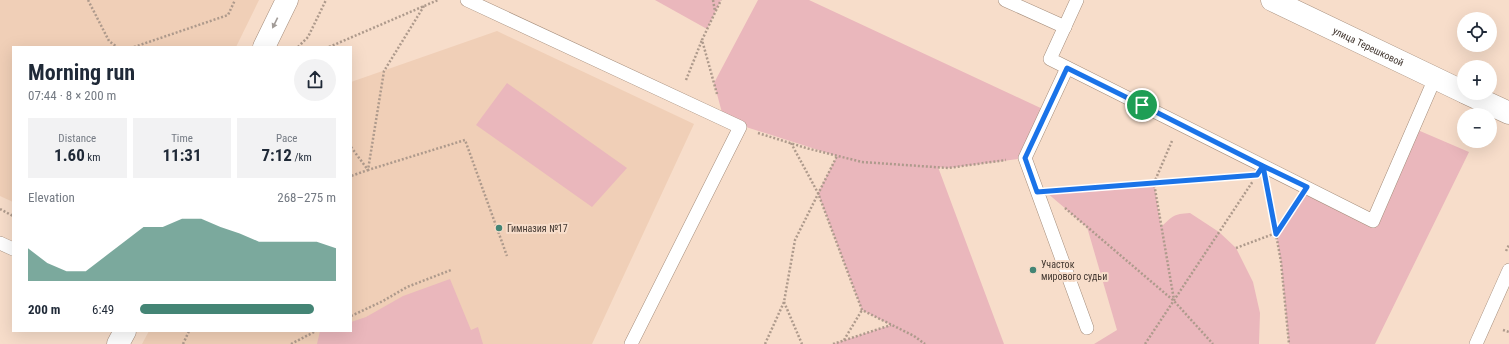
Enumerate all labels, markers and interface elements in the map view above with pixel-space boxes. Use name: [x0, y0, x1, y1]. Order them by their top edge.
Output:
map controls: [1457, 12, 1497, 148]
button: locate: [1457, 12, 1497, 52]
one-way arrow: [272, 18, 278, 29]
street label: улица Терешковой: [1331, 25, 1406, 68]
button: share: [294, 59, 336, 101]
text: Morning run: [28, 60, 135, 85]
button: +: [1457, 60, 1497, 100]
text: 07:44 · 8 × 200 m: [28, 88, 116, 103]
pin: [1125, 88, 1159, 122]
icon: arrive: [1131, 94, 1153, 116]
button: −: [1457, 108, 1497, 148]
text: Distance: [58, 132, 96, 145]
text: Time: [171, 132, 193, 145]
text: Pace: [276, 132, 297, 145]
text: 1.60: [54, 145, 85, 165]
text: 11:31: [162, 145, 202, 165]
text: 7:12: [262, 145, 292, 165]
text: km: [85, 151, 101, 164]
text: /km: [292, 151, 312, 164]
text: Elevation: [28, 190, 75, 205]
text: 268–275 m: [277, 190, 336, 205]
marker: Гимназия №17: [494, 223, 504, 233]
place label: Гимназия №17: [507, 223, 568, 234]
place label: Участок мирового судьи: [1041, 259, 1107, 282]
marker: Участок мирового судьи: [1028, 265, 1038, 275]
text: 200 m: [28, 302, 60, 317]
text: 6:49: [92, 302, 114, 317]

